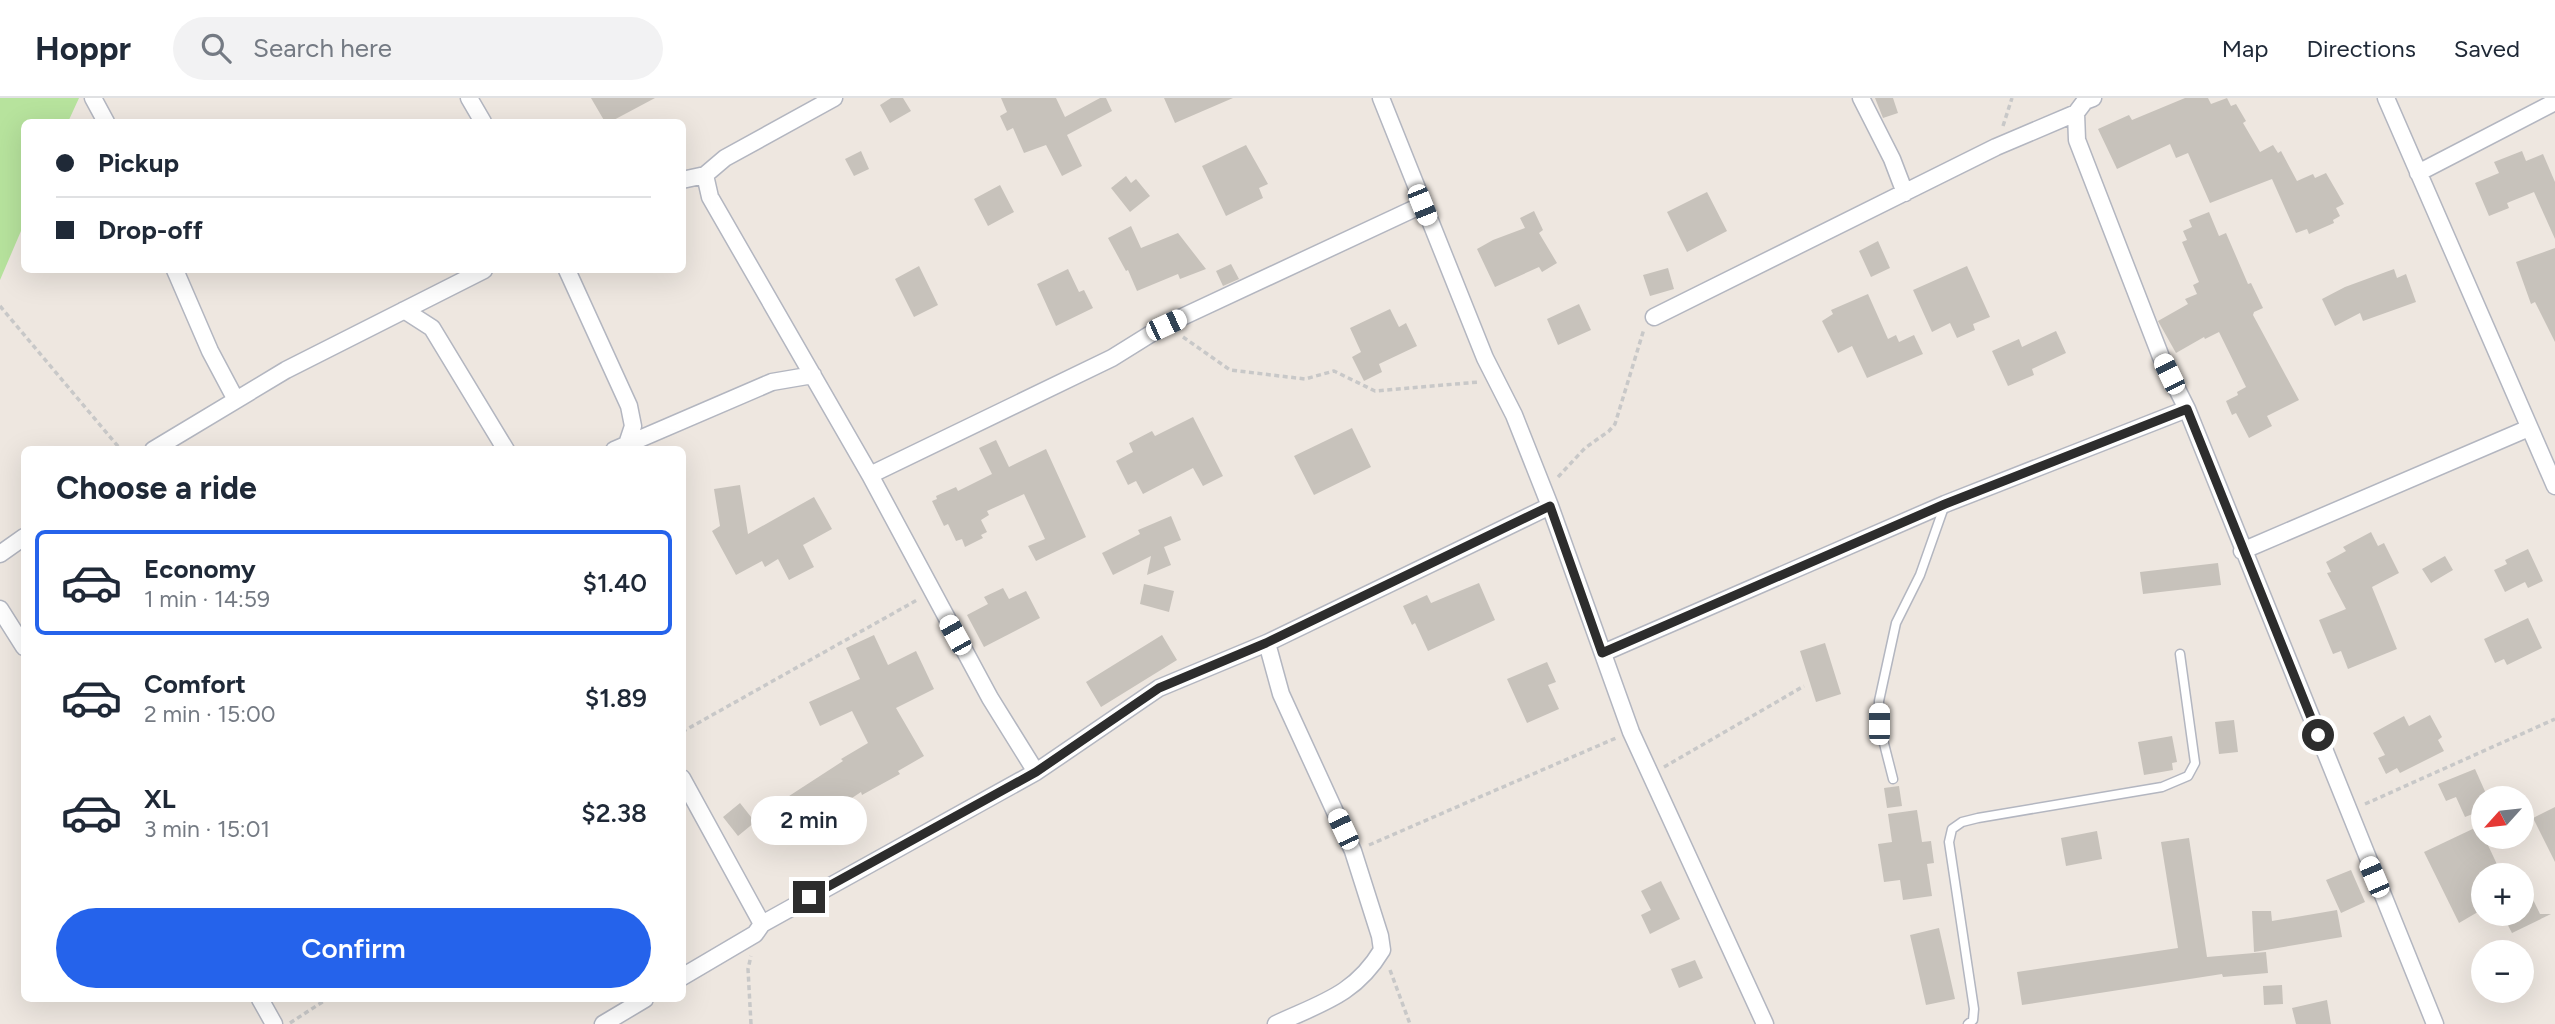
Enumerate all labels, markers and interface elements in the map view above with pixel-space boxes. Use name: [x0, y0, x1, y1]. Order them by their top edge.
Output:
search box: [173, 17, 663, 80]
text: Hoppr: [35, 29, 131, 68]
icon: search: [197, 29, 235, 67]
text: Search here: [253, 32, 392, 64]
text: Map: [2222, 34, 2268, 63]
text: Directions: [2306, 34, 2416, 63]
text: Saved: [2454, 34, 2520, 63]
text: Pickup: [98, 147, 179, 179]
car: [1405, 182, 1440, 228]
text: Drop-off: [98, 214, 203, 246]
car: [1143, 307, 1190, 343]
car: [2151, 351, 2188, 397]
text: Choose a ride: [56, 469, 257, 507]
icon: car: [60, 551, 123, 614]
text: Economy: [144, 553, 256, 585]
text: $1.40: [582, 567, 647, 599]
text: 1 min · 14:59: [144, 585, 270, 613]
car: [936, 612, 975, 658]
icon: car: [60, 666, 123, 729]
text: Comfort: [144, 668, 246, 700]
text: $1.89: [585, 682, 647, 714]
text: 2 min · 15:00: [144, 700, 276, 728]
car: [1869, 703, 1890, 745]
route start: [2302, 719, 2334, 751]
icon: car: [60, 781, 123, 844]
text: XL: [144, 783, 176, 815]
north arrow: [2471, 786, 2534, 849]
map controls: [2471, 786, 2534, 1003]
callout: 2 min: [751, 796, 867, 844]
text: $2.38: [581, 797, 647, 829]
text: 2 min: [780, 806, 838, 834]
car: [1325, 806, 1362, 852]
text: 3 min · 15:01: [144, 815, 270, 843]
car: [2357, 854, 2392, 900]
button: +: [2471, 863, 2534, 926]
route end: [793, 881, 825, 913]
button: Confirm: [56, 908, 651, 988]
button: −: [2471, 940, 2534, 1003]

